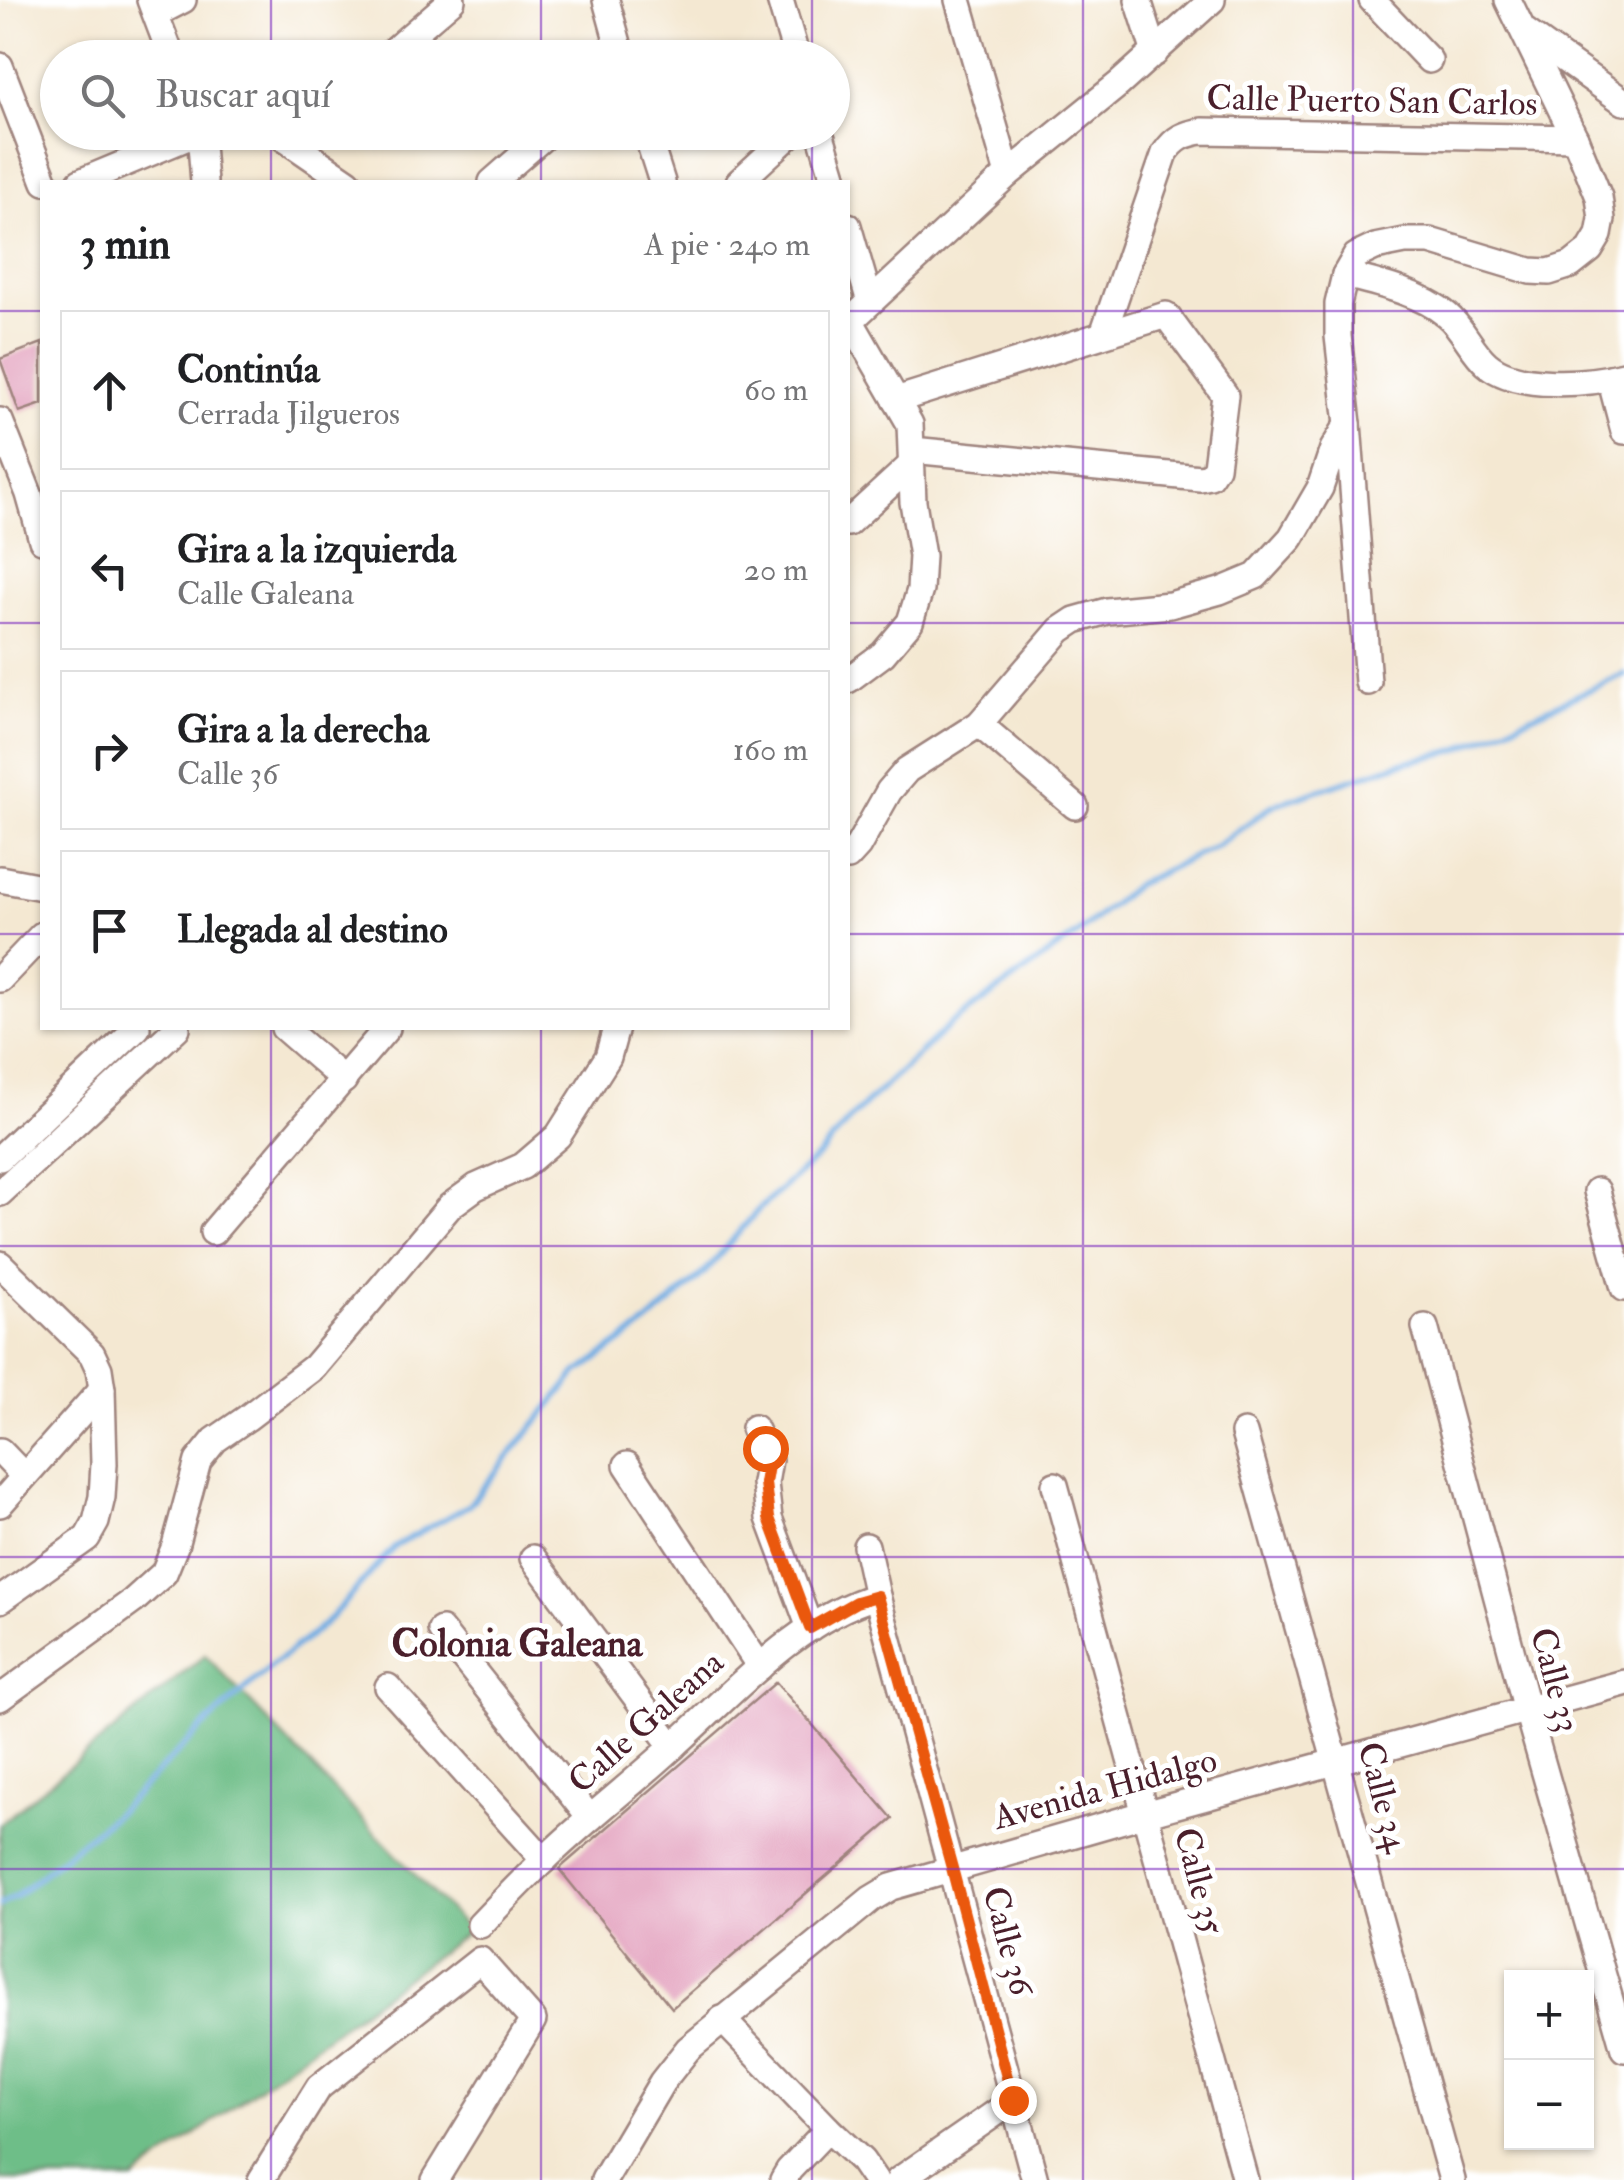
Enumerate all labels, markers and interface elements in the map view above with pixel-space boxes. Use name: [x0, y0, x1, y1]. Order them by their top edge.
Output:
search box: [40, 40, 850, 150]
icon: search: [75, 68, 130, 123]
text: Buscar aquí: [155, 71, 331, 119]
street label: Calle Puerto San Carlos: [1206, 76, 1538, 126]
text: 3 min: [80, 219, 170, 271]
text: A pie · 240 m: [644, 225, 810, 265]
text: Continúa: [177, 346, 320, 394]
icon: ahead: [82, 363, 137, 418]
text: 60 m: [744, 370, 808, 410]
text: Cerrada Jilgueros: [177, 394, 400, 434]
text: Gira a la izquierda: [177, 526, 456, 574]
icon: left: [82, 543, 137, 598]
text: 20 m: [744, 550, 808, 590]
text: Calle Galeana: [177, 574, 354, 614]
text: Gira a la derecha: [177, 706, 429, 754]
icon: right: [82, 723, 137, 778]
text: 160 m: [733, 730, 808, 770]
text: Calle 36: [177, 754, 278, 794]
icon: arrive: [82, 903, 137, 958]
text: Llegada al destino: [177, 906, 448, 954]
route start: [743, 1426, 789, 1472]
district label: Colonia Galeana: [392, 1620, 644, 1668]
street label: Calle 33: [1520, 1623, 1590, 1737]
street label: Calle Galeana: [559, 1640, 733, 1803]
street label: Calle 34: [1347, 1737, 1419, 1859]
street label: Avenida Hidalgo: [988, 1738, 1222, 1840]
street label: Calle 35: [1164, 1823, 1234, 1940]
street label: Calle 36: [972, 1882, 1044, 2002]
map controls: [1504, 1970, 1594, 2150]
button: +: [1504, 1970, 1594, 2060]
button: −: [1504, 2060, 1594, 2150]
route end: [991, 2078, 1037, 2124]

